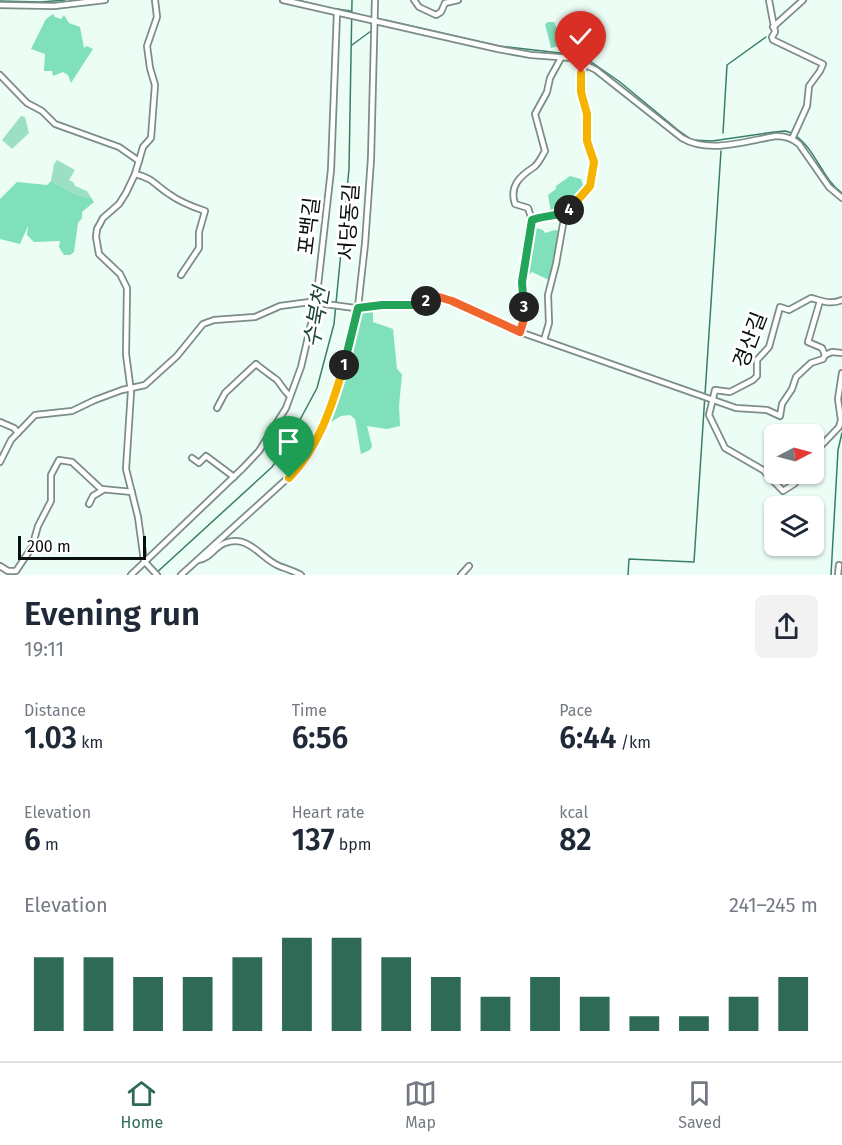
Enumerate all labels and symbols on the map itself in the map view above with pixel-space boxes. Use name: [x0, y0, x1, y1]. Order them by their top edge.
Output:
pin: [555, 11, 606, 73]
street label: 서당동길: [333, 183, 365, 261]
pin: 4: [554, 195, 584, 225]
street label: 포백길: [293, 196, 325, 256]
water label: 수북천: [298, 282, 336, 349]
pin: 2: [411, 286, 441, 316]
pin: 3: [509, 292, 539, 322]
street label: 경산길: [727, 308, 773, 372]
pin: 1: [329, 350, 359, 380]
pin: [263, 416, 314, 478]
north arrow: [764, 424, 824, 484]
scale bar: [18, 533, 146, 560]

